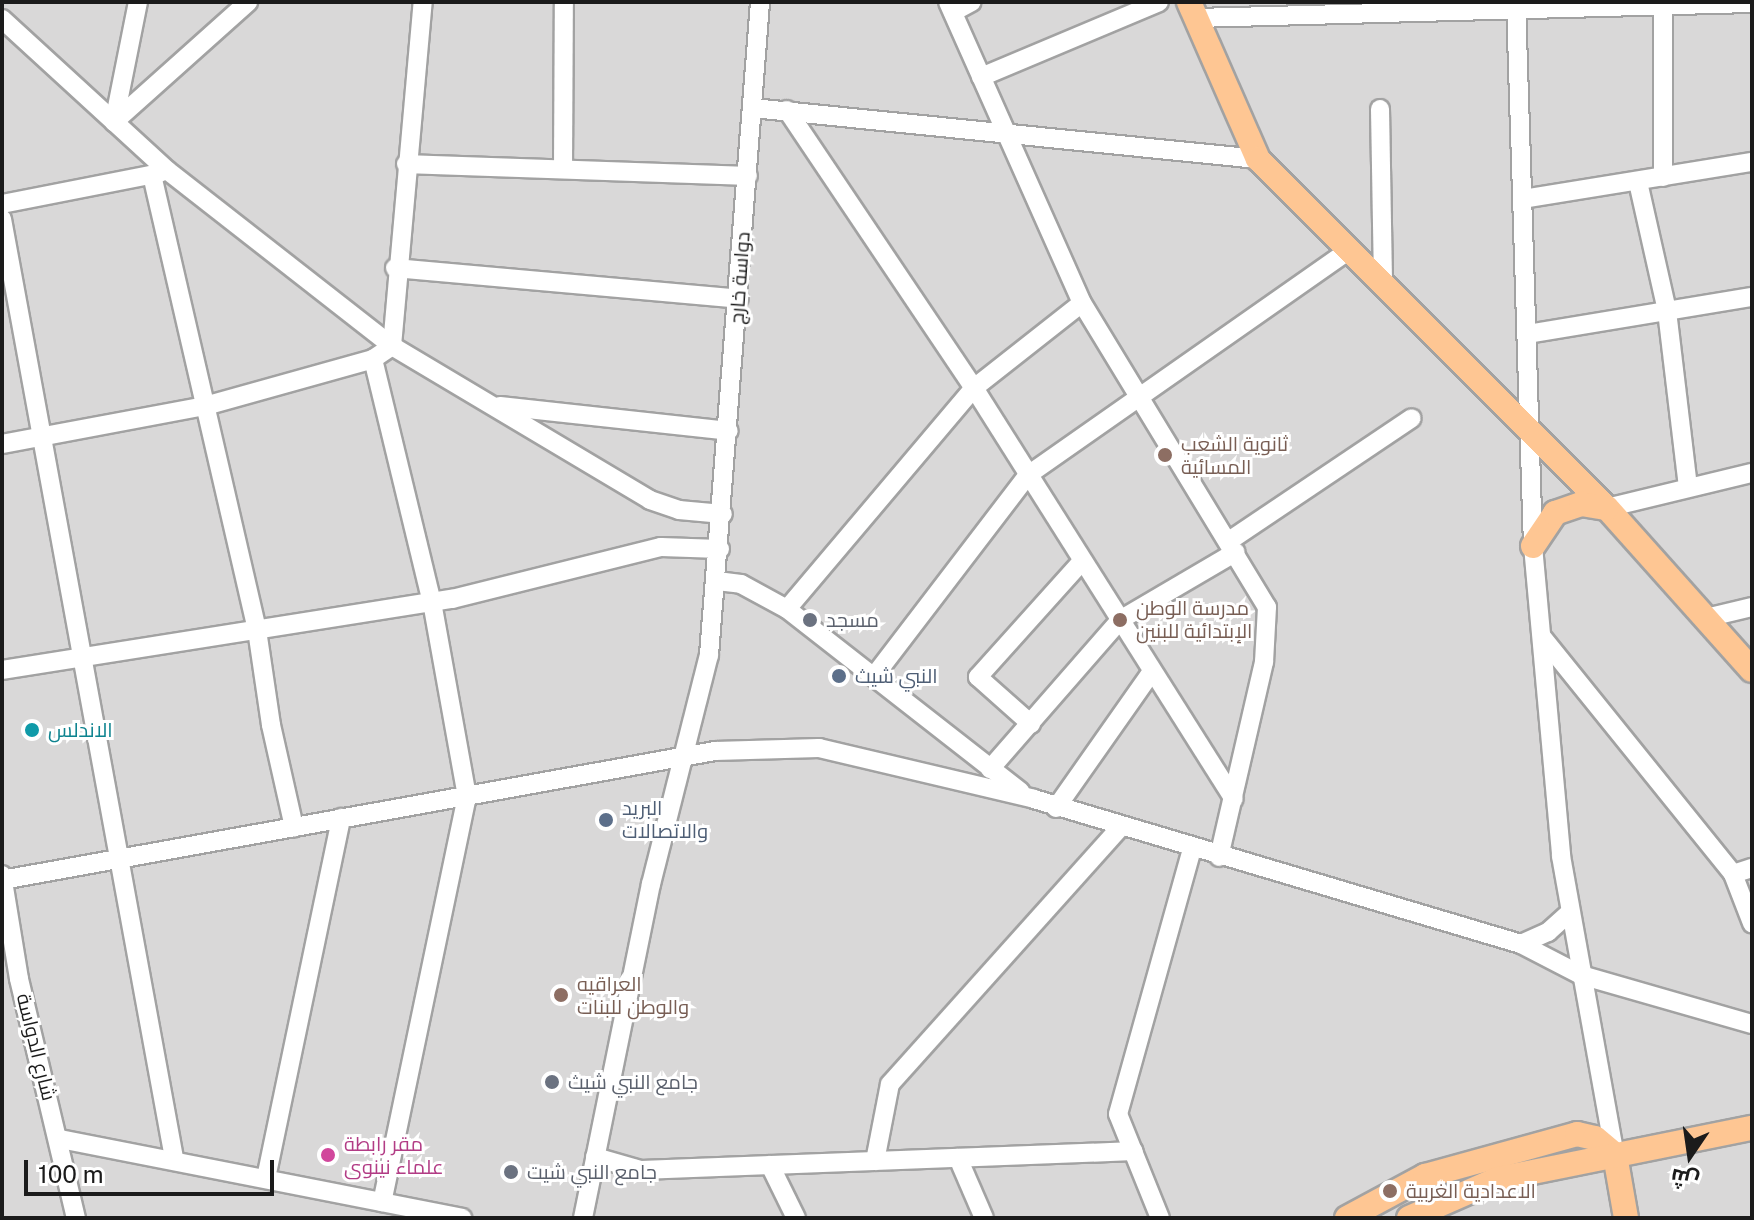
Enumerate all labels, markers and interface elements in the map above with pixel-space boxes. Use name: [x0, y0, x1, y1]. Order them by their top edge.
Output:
street label: دواسة خارج: [725, 231, 755, 325]
place label: ثانوية الشعب المسائية: [1181, 432, 1288, 479]
marker: ثانوية الشعب المسائية: [1156, 446, 1174, 464]
place label: مدرسة الوطن الإبتدائية للبنين: [1136, 596, 1252, 643]
place label: مسجد: [826, 608, 879, 632]
marker: مسجد: [801, 611, 819, 629]
marker: مدرسة الوطن الإبتدائية للبنين: [1111, 611, 1129, 629]
place label: النبي شيث: [855, 664, 938, 688]
marker: النبي شيث: [830, 667, 848, 685]
place label: الاندلس: [48, 718, 113, 742]
marker: الاندلس: [23, 721, 41, 739]
place label: البريد والاتصالات: [622, 796, 708, 843]
marker: البريد والاتصالات: [597, 811, 615, 829]
place label: العراقيه والوطن للبنات: [577, 972, 689, 1019]
marker: العراقيه والوطن للبنات: [552, 986, 570, 1004]
street label: شارع الدواسة: [11, 991, 61, 1103]
place label: جامع النبي شيث: [568, 1070, 698, 1094]
marker: جامع النبي شيث: [543, 1073, 561, 1091]
north arrow: [1650, 1116, 1730, 1196]
place label: مقر رابطة علماء نينوى: [344, 1132, 444, 1179]
scale bar: [28, 1144, 278, 1194]
marker: مقر رابطة علماء نينوى: [319, 1146, 337, 1164]
text: 100 m: [38, 1160, 104, 1188]
place label: جامع النبي شيت: [527, 1160, 657, 1184]
marker: جامع النبي شيت: [502, 1163, 520, 1181]
text: ش: [1668, 1164, 1701, 1195]
place label: الاعدادية الغربية: [1406, 1179, 1536, 1203]
marker: الاعدادية الغربية: [1381, 1182, 1399, 1200]

